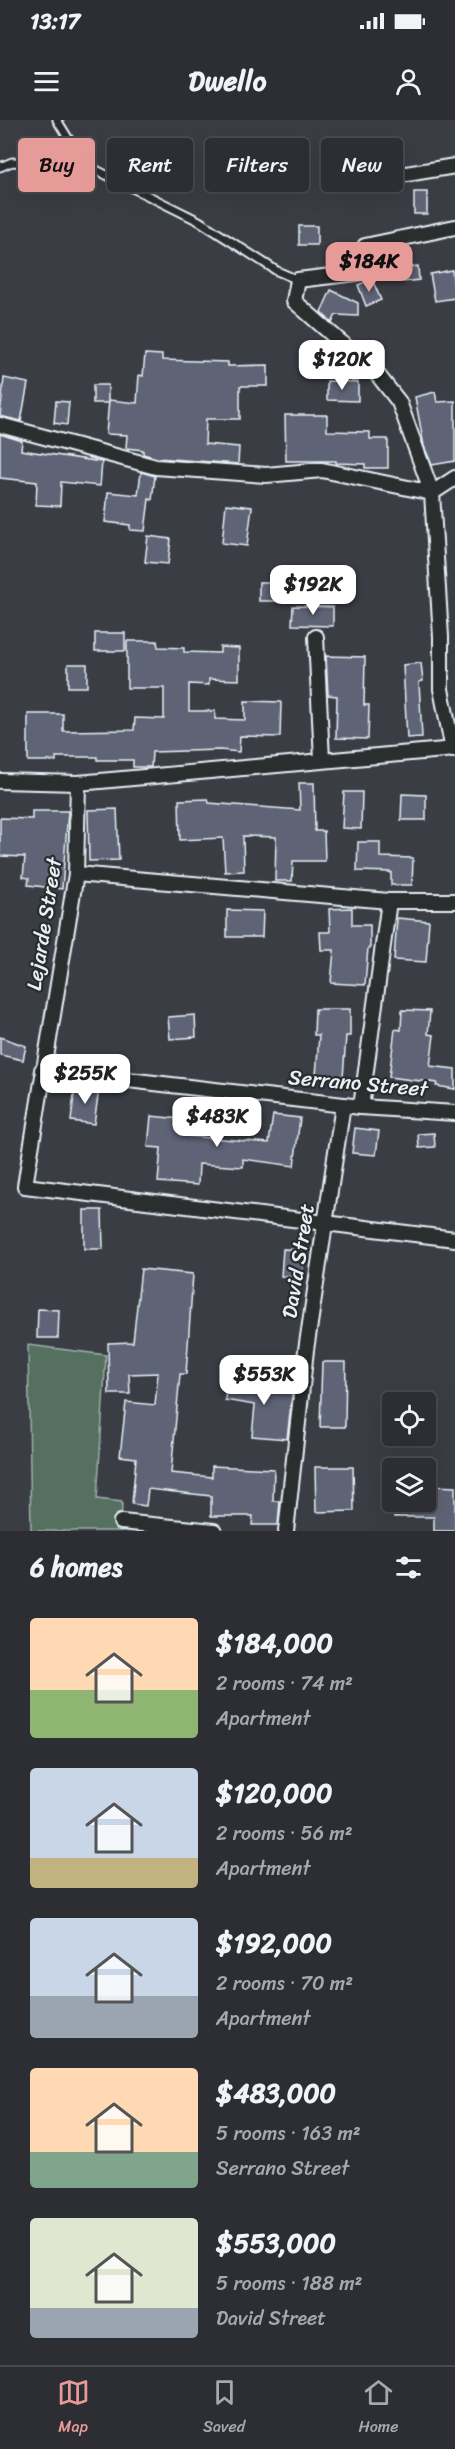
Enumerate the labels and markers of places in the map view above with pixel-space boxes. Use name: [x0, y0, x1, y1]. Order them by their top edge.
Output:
pin: $184K: [327, 242, 411, 293]
pin: $120K: [300, 340, 384, 391]
pin: $192K: [271, 565, 355, 616]
pin: $255K: [43, 1054, 127, 1105]
pin: $483K: [175, 1097, 259, 1148]
pin: $553K: [222, 1355, 306, 1406]

